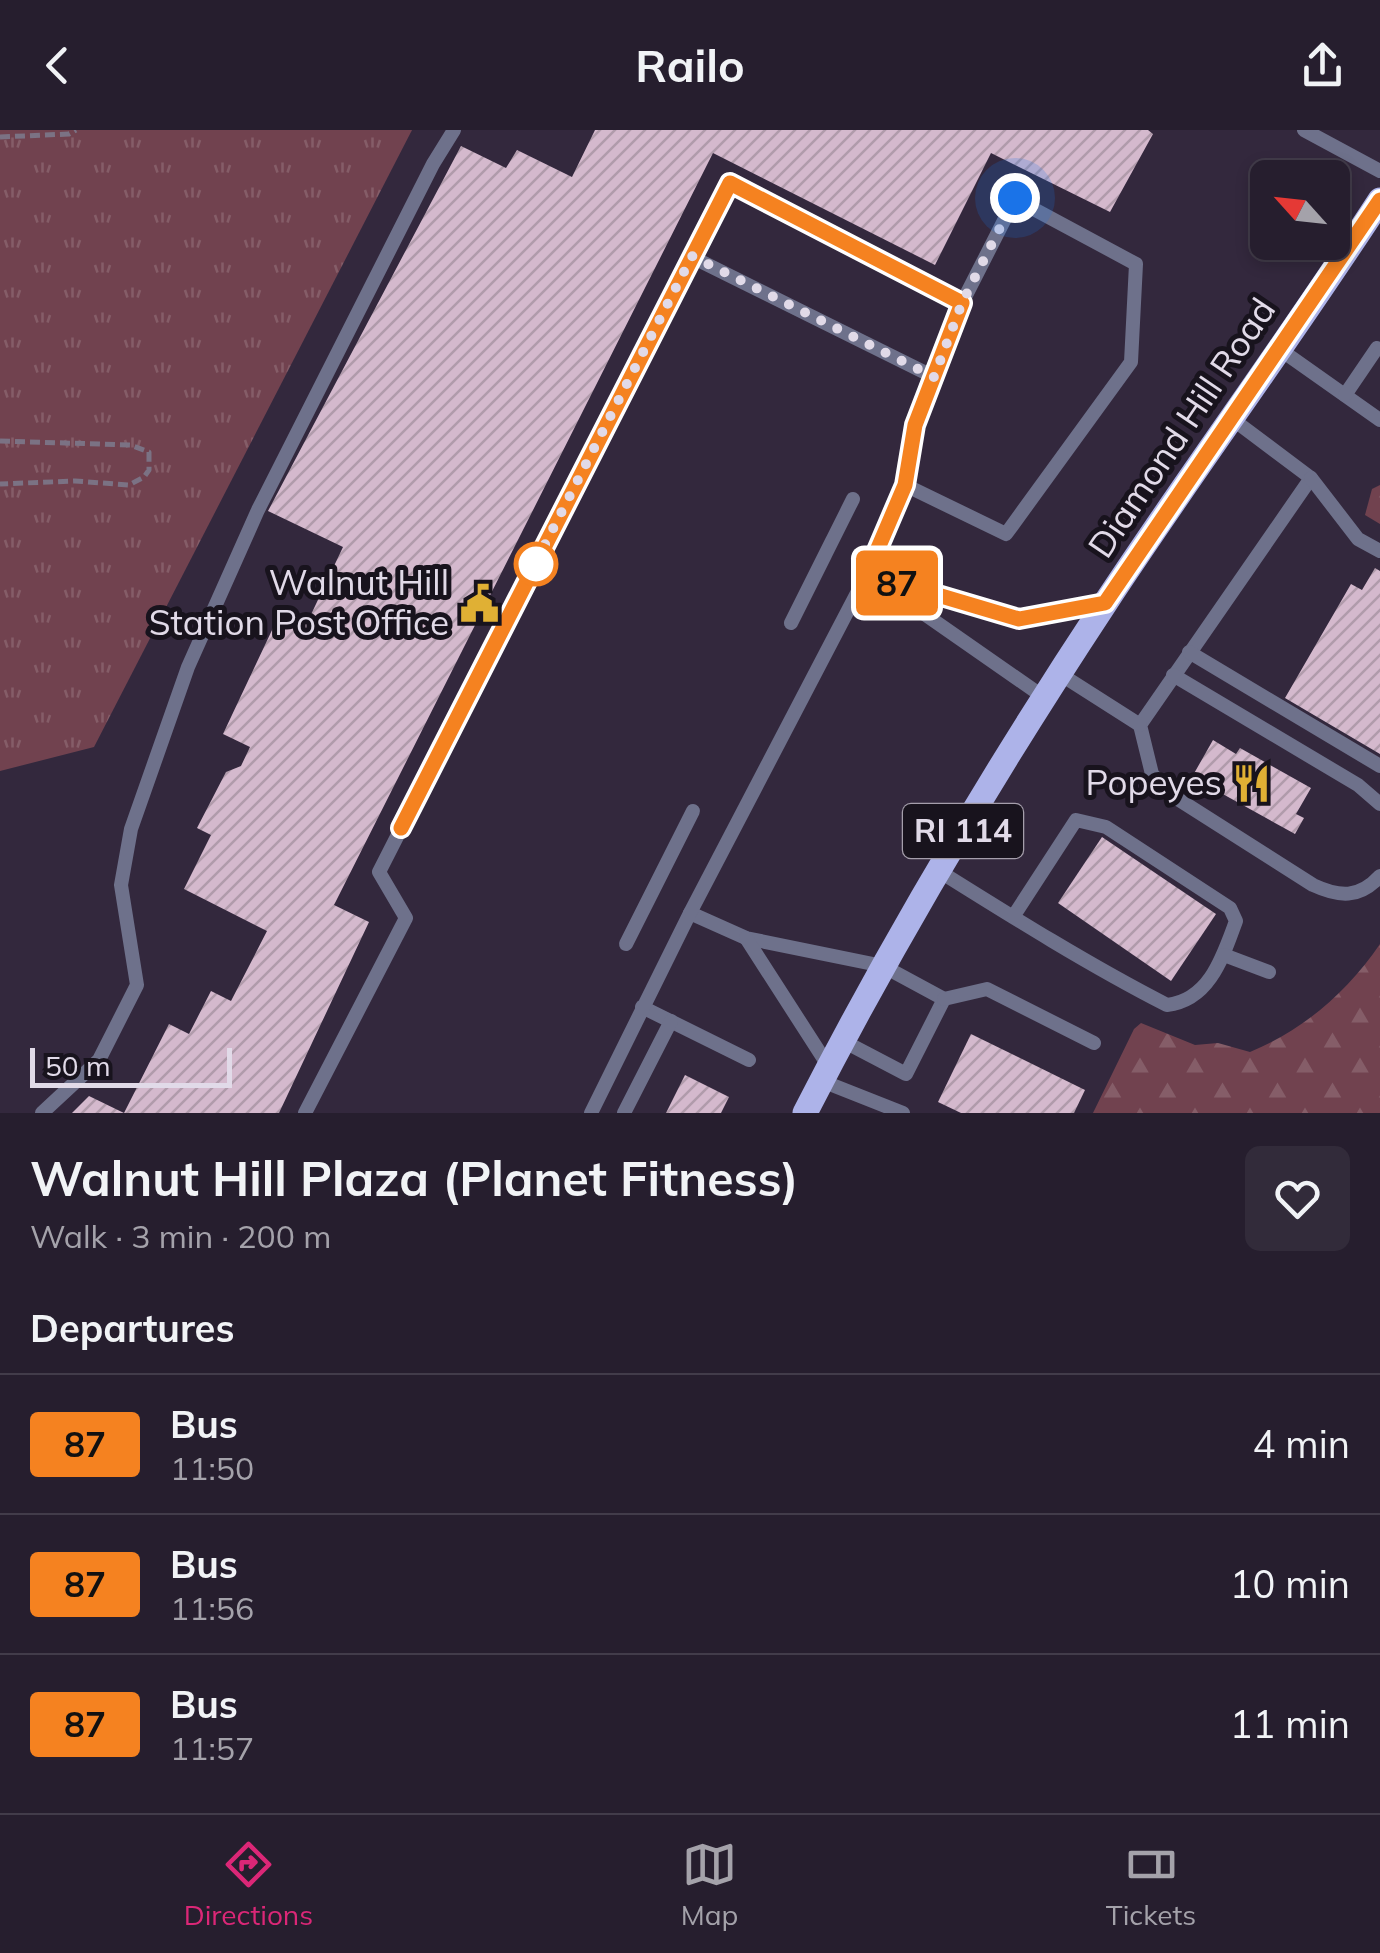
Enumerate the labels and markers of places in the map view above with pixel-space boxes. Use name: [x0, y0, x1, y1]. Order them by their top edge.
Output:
unlabelled marker: [515, 543, 557, 585]
place label: Walnut Hill Station Post Office: [149, 560, 449, 644]
public building icon: Walnut Hill Station Post Office: [458, 582, 500, 624]
place label: Popeyes: [1085, 760, 1222, 804]
restaurant icon: Popeyes: [1231, 762, 1273, 804]

